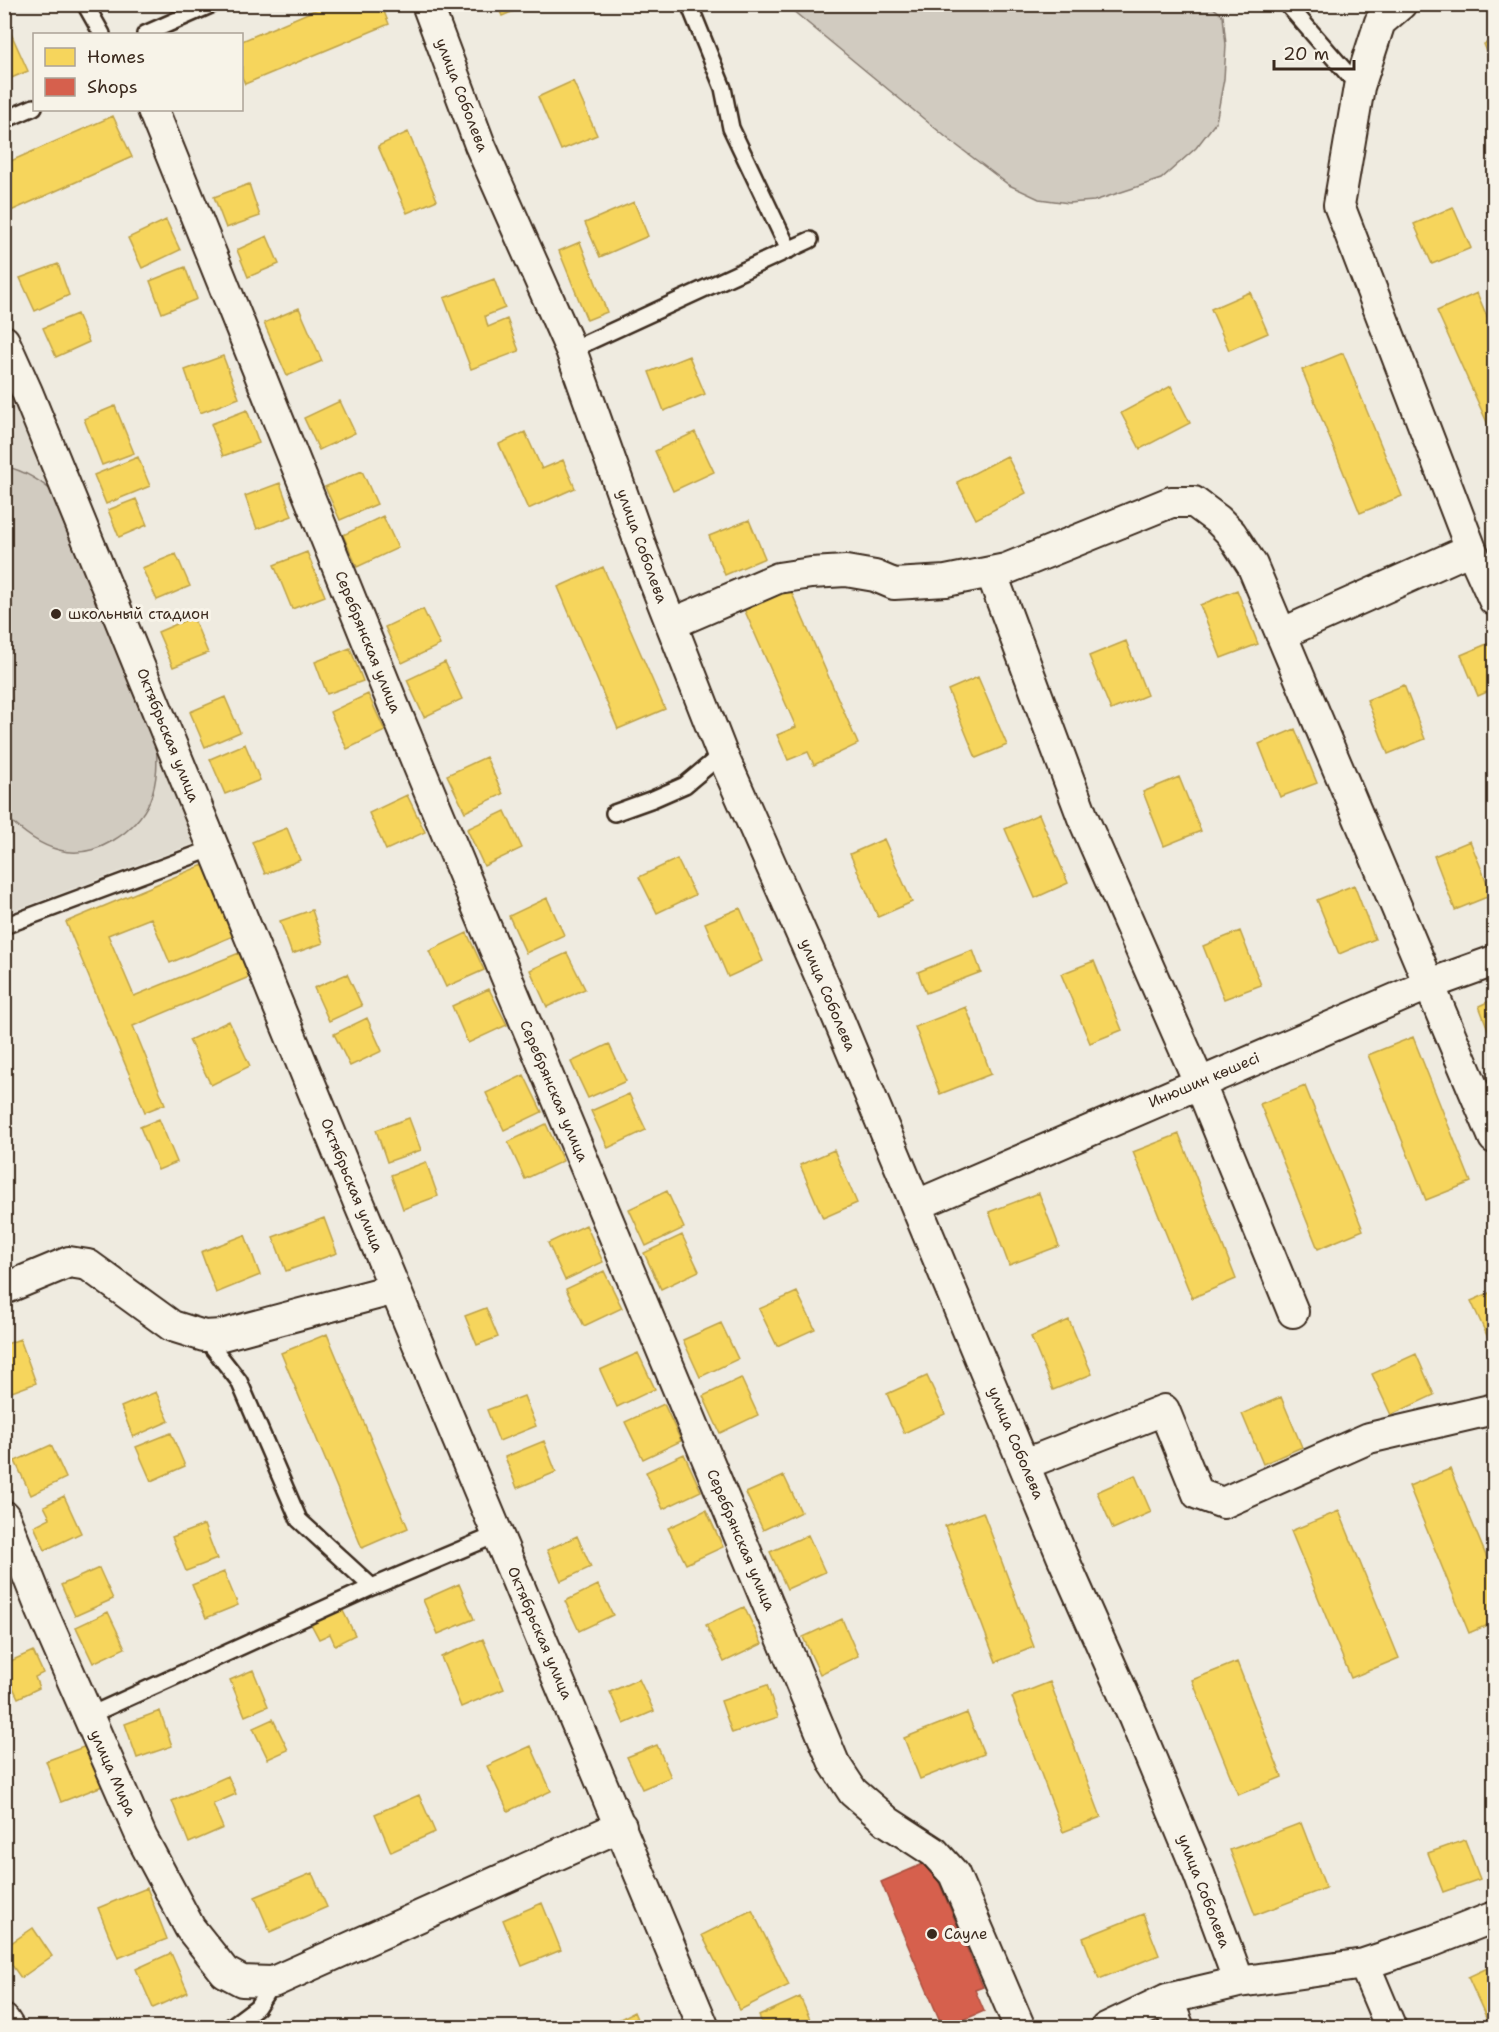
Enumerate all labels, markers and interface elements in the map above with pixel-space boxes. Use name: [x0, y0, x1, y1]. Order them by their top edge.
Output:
legend: [33, 33, 243, 111]
scale bar: [1274, 33, 1354, 71]
street label: улица Соболева: [431, 35, 493, 155]
text: 20 m: [1283, 42, 1329, 66]
text: Homes: [87, 45, 145, 69]
text: Shops: [87, 75, 138, 99]
street label: улица Соболева: [612, 486, 672, 607]
street label: Серебрянская улица: [330, 568, 406, 717]
place label: школьный стадион: [68, 604, 209, 624]
marker: школьный стадион: [49, 607, 63, 621]
street label: Октябрьская улица: [132, 665, 204, 806]
street label: улица Соболева: [795, 936, 861, 1055]
street label: Серебрянская улица: [515, 1017, 593, 1165]
street label: Инюшин көшесі: [1145, 1048, 1263, 1112]
street label: Октябрьская улица: [316, 1115, 388, 1256]
street label: улица Соболева: [983, 1384, 1049, 1503]
street label: Серебрянская улица: [702, 1466, 780, 1614]
street label: Октябрьская улица: [503, 1563, 577, 1703]
street label: улица Мира: [85, 1727, 141, 1820]
street label: улица Соболева: [1173, 1831, 1235, 1951]
place label: Сауле: [944, 1924, 987, 1944]
marker: Сауле: [925, 1927, 939, 1941]

